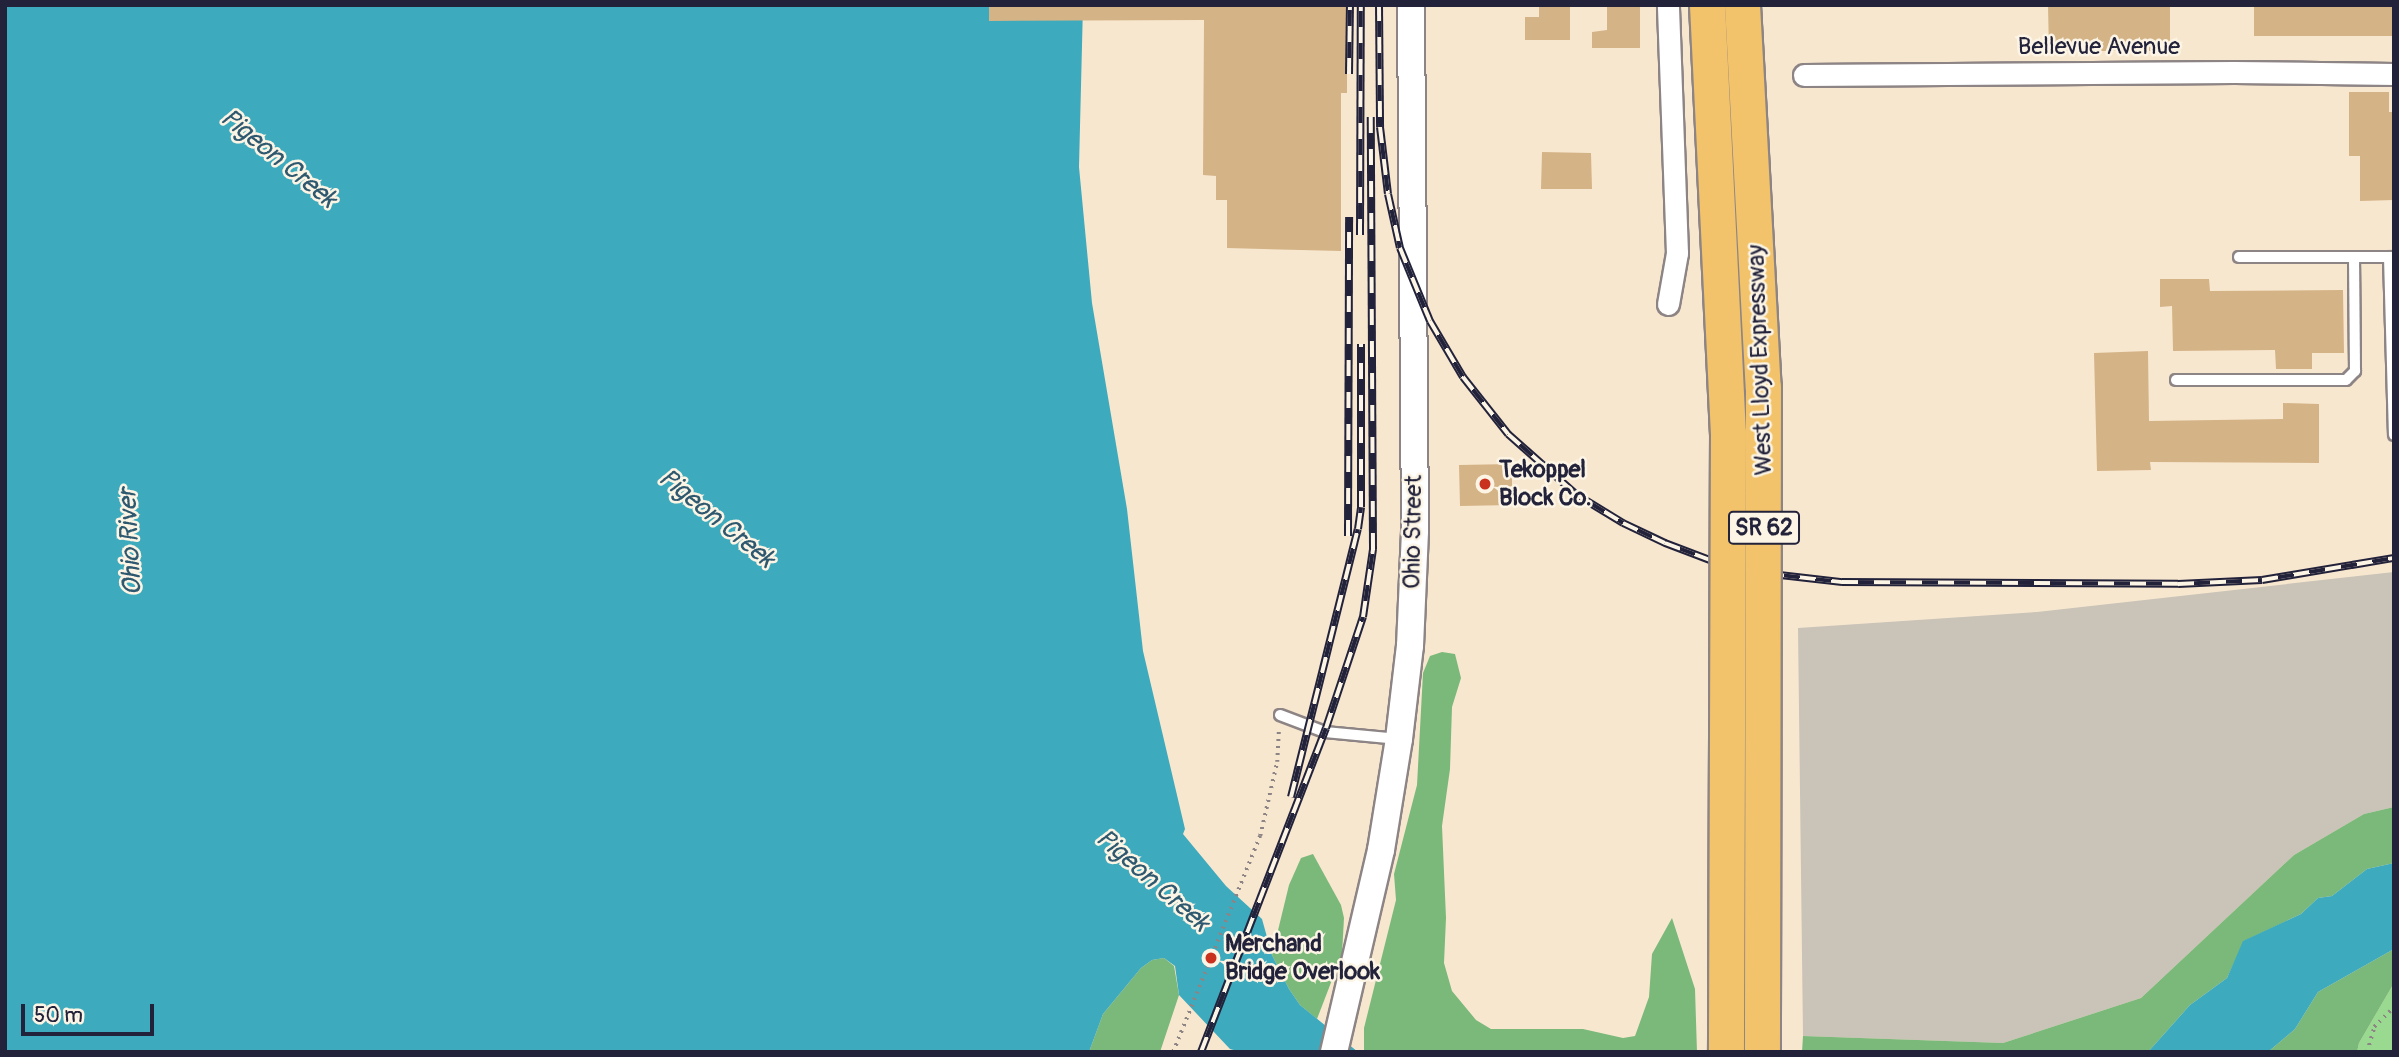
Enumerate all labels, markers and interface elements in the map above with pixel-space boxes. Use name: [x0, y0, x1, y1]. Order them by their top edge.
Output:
street label: Bellevue Avenue: [2018, 33, 2180, 61]
water label: Pigeon Creek: [214, 103, 342, 215]
street label: West Lloyd Expressway: [1742, 244, 1778, 476]
place label: Tekoppel Block Co.: [1499, 456, 1592, 512]
water label: Pigeon Creek: [652, 463, 780, 575]
street label: Ohio Street: [1398, 475, 1428, 589]
marker: Tekoppel Block Co.: [1477, 476, 1493, 492]
water label: Ohio River: [113, 488, 149, 596]
road number: SR 62: [1727, 508, 1801, 548]
water label: Pigeon Creek: [1089, 823, 1215, 939]
place label: Merchand Bridge Overlook: [1225, 930, 1380, 986]
marker: Merchand Bridge Overlook: [1203, 950, 1219, 966]
scale bar: [24, 990, 158, 1034]
text: 50 m: [34, 1002, 83, 1029]

